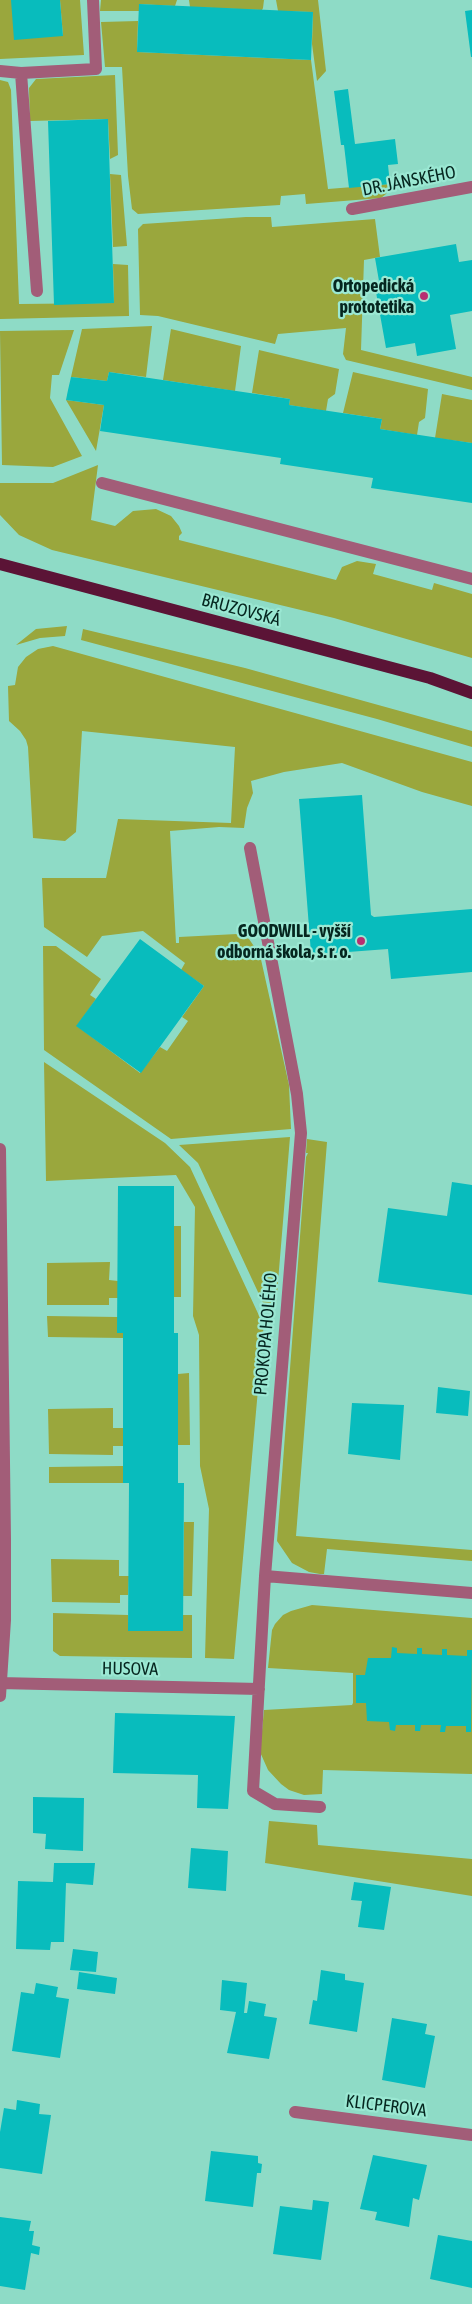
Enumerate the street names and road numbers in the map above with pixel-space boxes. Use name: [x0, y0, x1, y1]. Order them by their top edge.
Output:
street label: DR. JÁNSKÉHO: [360, 161, 458, 201]
street label: BRUZOVSKÁ: [199, 589, 283, 631]
street label: PROKOPA HOLÉHO: [250, 1272, 282, 1396]
street label: HUSOVA: [102, 1658, 158, 1680]
street label: KLICPEROVA: [344, 2090, 428, 2122]

